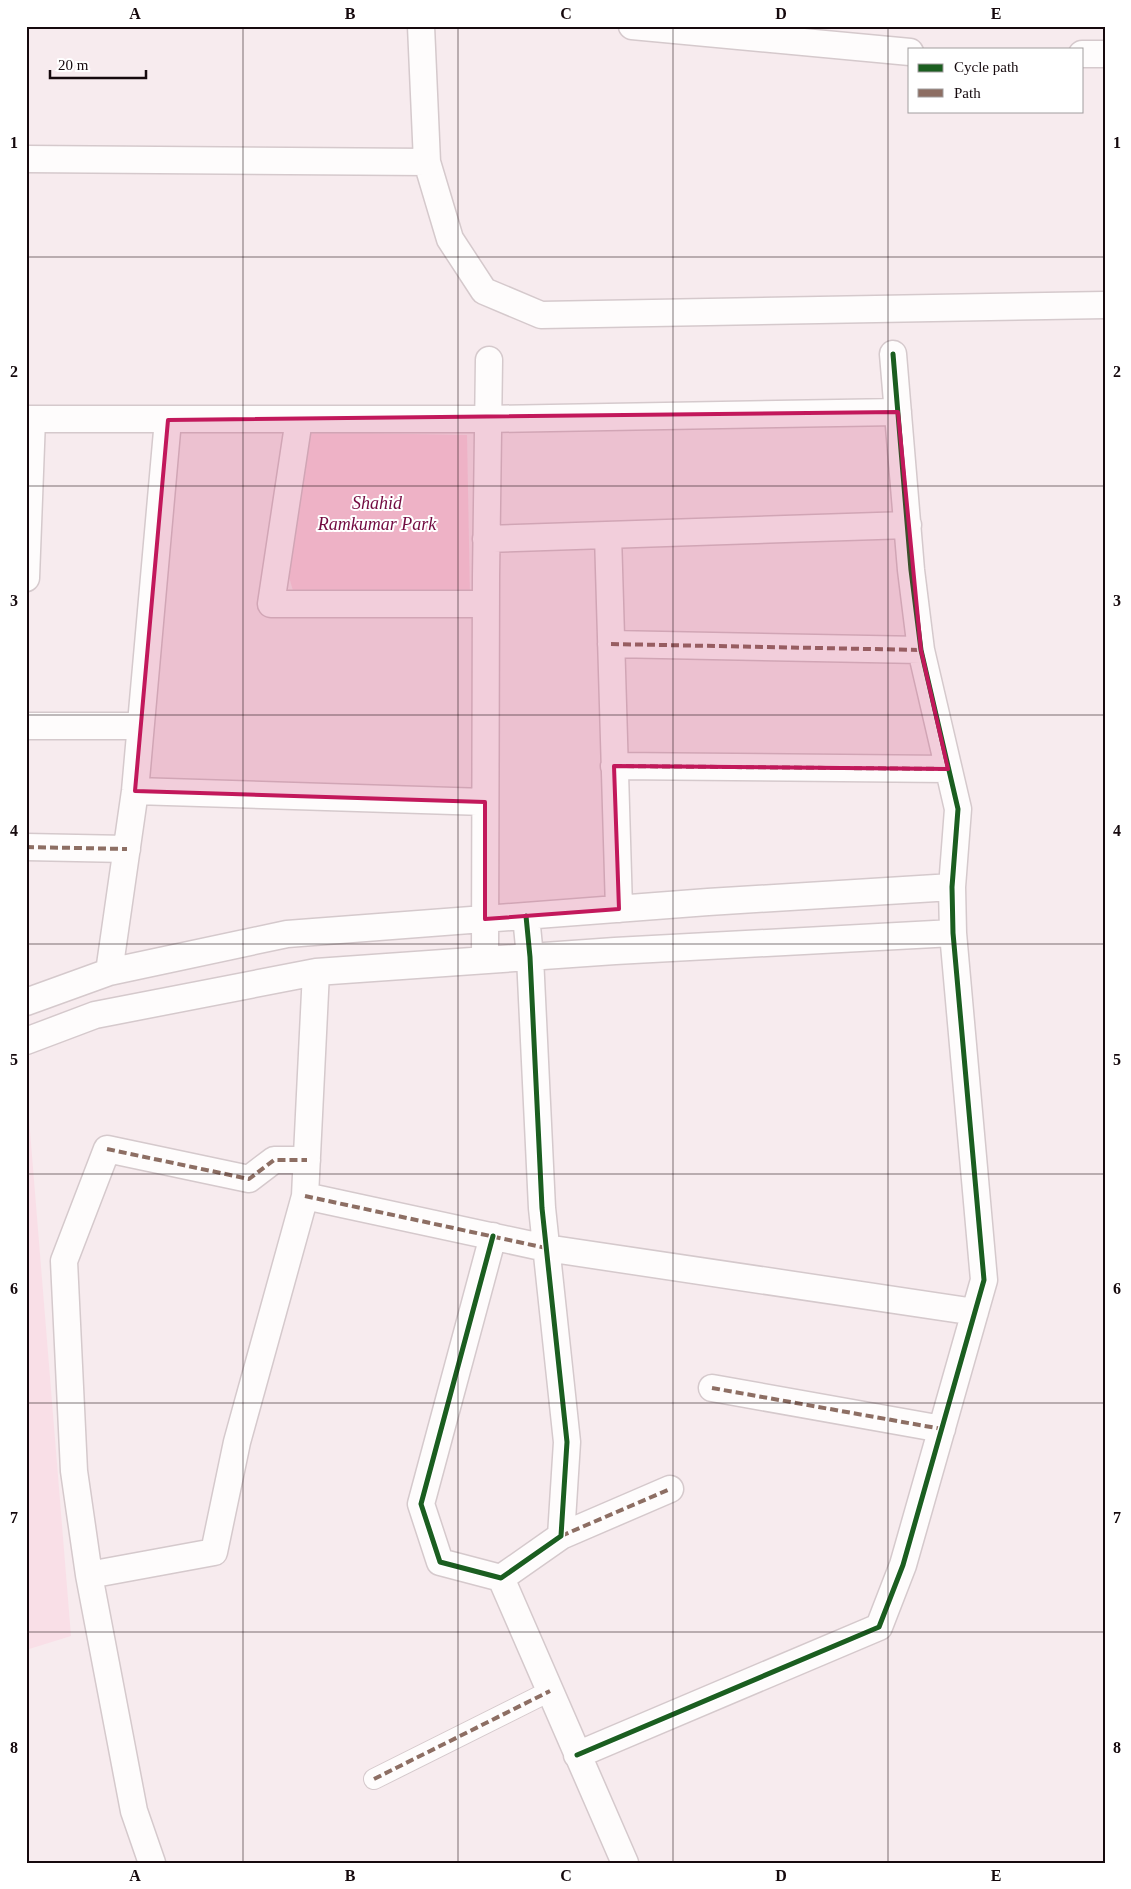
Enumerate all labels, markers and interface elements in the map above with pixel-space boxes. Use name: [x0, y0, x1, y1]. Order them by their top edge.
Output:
text: A: [129, 5, 141, 22]
text: B: [345, 5, 356, 22]
text: C: [560, 5, 572, 22]
text: D: [775, 5, 787, 22]
text: E: [991, 5, 1001, 22]
scale bar: [50, 48, 146, 80]
legend: [908, 48, 1084, 112]
text: 20 m: [58, 57, 89, 73]
text: Cycle path: [954, 59, 1019, 75]
text: Path: [954, 85, 981, 101]
text: 1: [10, 134, 18, 151]
text: 1: [1113, 134, 1121, 151]
text: 2: [10, 363, 18, 380]
text: 2: [1113, 363, 1121, 380]
park label: Shahid Ramkumar Park: [317, 493, 437, 534]
text: 3: [10, 592, 18, 609]
text: 3: [1113, 592, 1121, 609]
text: 4: [10, 822, 18, 839]
text: 4: [1113, 822, 1121, 839]
text: 5: [10, 1051, 18, 1068]
text: 5: [1113, 1051, 1121, 1068]
text: 6: [10, 1280, 18, 1297]
text: 6: [1113, 1280, 1121, 1297]
text: 7: [10, 1509, 18, 1526]
text: 7: [1113, 1509, 1121, 1526]
text: 8: [10, 1739, 18, 1756]
text: 8: [1113, 1739, 1121, 1756]
text: A: [129, 1867, 141, 1884]
text: B: [345, 1867, 356, 1884]
text: C: [560, 1867, 572, 1884]
text: D: [775, 1867, 787, 1884]
text: E: [991, 1867, 1001, 1884]

